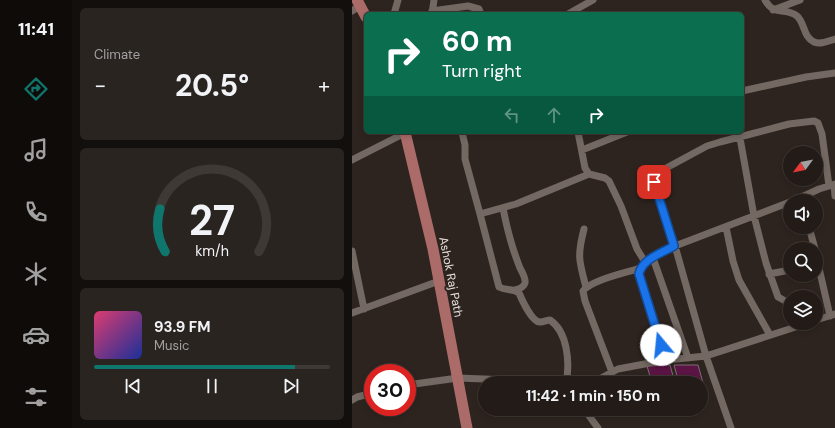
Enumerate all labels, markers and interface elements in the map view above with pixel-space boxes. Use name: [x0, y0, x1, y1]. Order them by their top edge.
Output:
text: 11:41: [18, 17, 54, 41]
text: 60 m: [442, 23, 512, 60]
icon: right: [376, 28, 428, 80]
text: Climate: [94, 46, 140, 63]
text: Turn right: [442, 59, 522, 83]
text: 20.5°: [175, 66, 249, 105]
text: −: [94, 71, 106, 100]
text: +: [318, 71, 330, 100]
icon: directions: [22, 75, 50, 103]
icon: left: [501, 104, 523, 126]
icon: ahead: [543, 104, 565, 126]
icon: right: [585, 104, 607, 126]
icon: music: [22, 136, 50, 164]
north arrow: [783, 146, 823, 186]
map controls: [783, 146, 823, 330]
pin: [637, 165, 671, 199]
icon: arrive: [643, 171, 665, 193]
text: 27: [189, 194, 235, 248]
button: sound: [783, 194, 823, 234]
icon: phone: [22, 198, 50, 226]
street label: Ashok Raj Path: [435, 235, 467, 319]
text: km/h: [195, 242, 229, 260]
button: search: [783, 242, 823, 282]
icon: climate: [22, 260, 50, 288]
button: layers: [783, 290, 823, 330]
text: 93.9 FM: [154, 317, 210, 337]
icon: car: [22, 321, 50, 349]
position arrow: [640, 324, 682, 366]
text: Music: [154, 337, 189, 354]
speed limit sign: 30: [364, 364, 416, 416]
icon: previous: [122, 375, 144, 397]
icon: pause: [201, 375, 223, 397]
icon: next: [280, 375, 302, 397]
icon: filters: [22, 383, 50, 411]
text: 11:42 · 1 min · 150 m: [526, 386, 660, 406]

